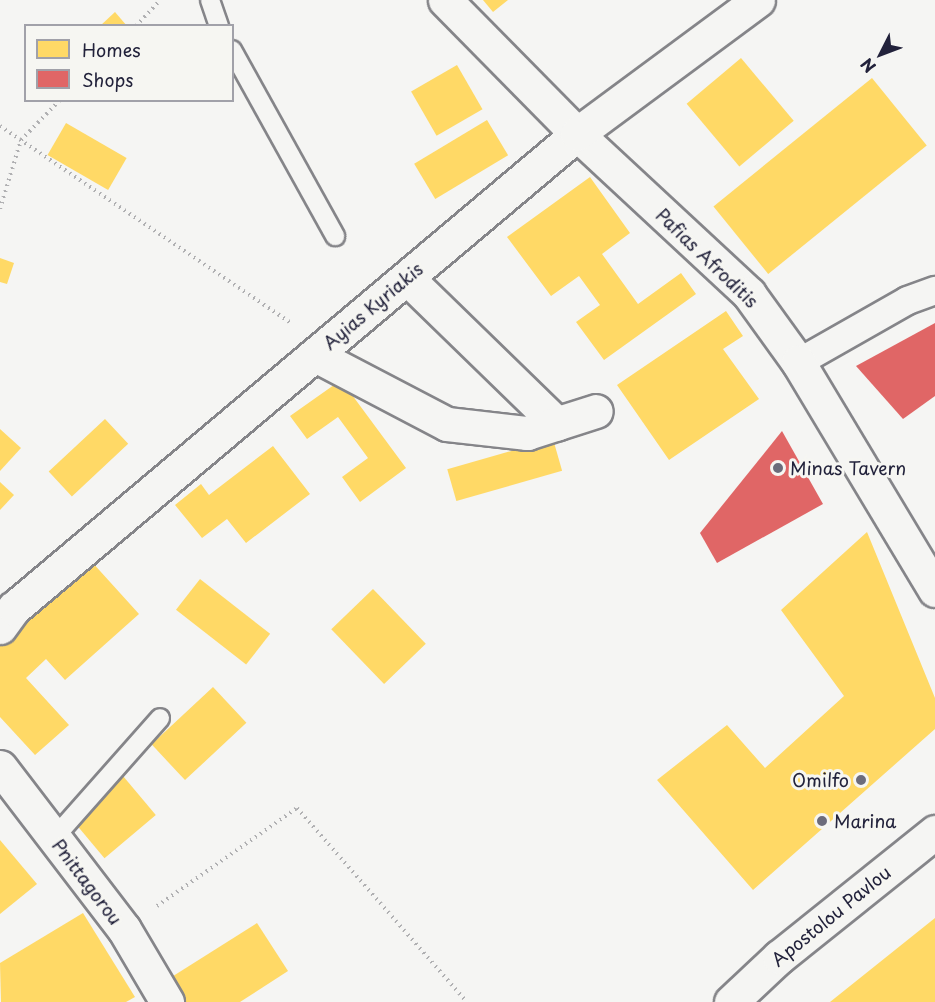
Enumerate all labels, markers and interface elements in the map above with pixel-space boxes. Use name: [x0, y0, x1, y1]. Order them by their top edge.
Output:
legend: [24, 24, 234, 102]
north arrow: [851, 24, 911, 84]
text: Homes: [82, 36, 140, 63]
text: N: [854, 53, 881, 79]
text: Shops: [82, 66, 133, 93]
street label: Pafias Afroditis: [652, 204, 762, 312]
street label: Ayias Kyriakis: [319, 258, 427, 354]
place label: Minas Tavern: [790, 457, 907, 479]
marker: Minas Tavern: [771, 461, 785, 475]
place label: Omilfo: [792, 769, 849, 791]
marker: Omilfo: [854, 773, 868, 787]
place label: Marina: [834, 810, 896, 832]
marker: Marina: [815, 814, 829, 828]
street label: Pnittagorou: [48, 835, 126, 929]
street label: Apostolou Pavlou: [767, 861, 895, 971]

